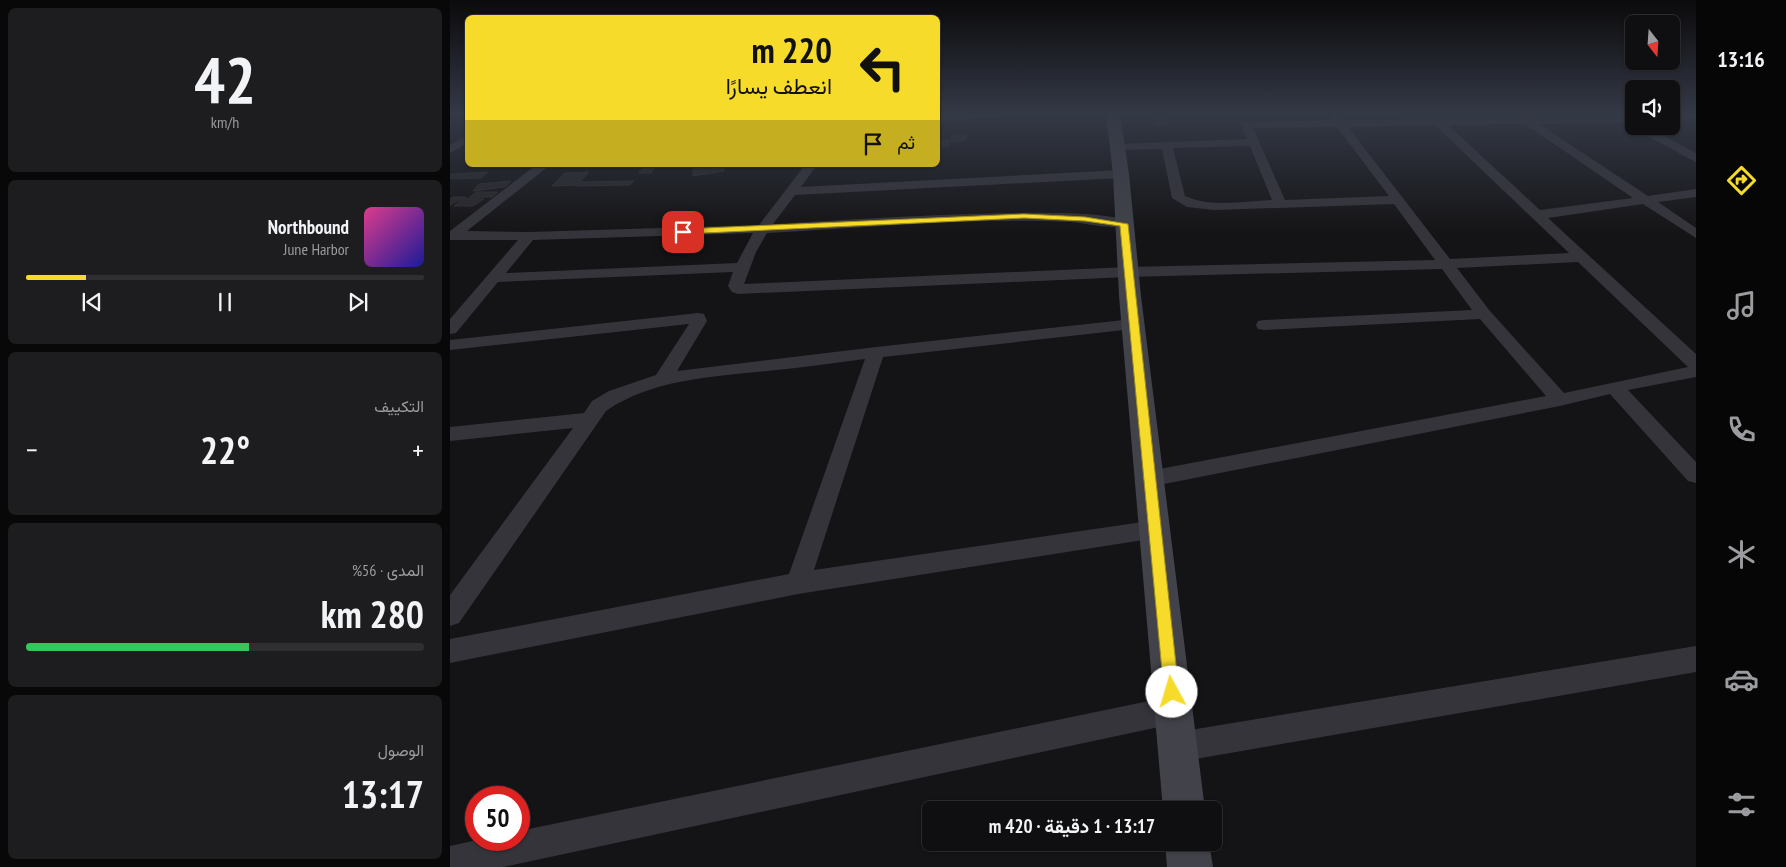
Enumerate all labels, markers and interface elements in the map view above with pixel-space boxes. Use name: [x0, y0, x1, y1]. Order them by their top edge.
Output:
north arrow: [1625, 15, 1680, 70]
map controls: [1625, 15, 1680, 135]
text: 220 m: [751, 27, 832, 73]
icon: left: [850, 35, 915, 100]
text: 42: [194, 37, 256, 121]
text: 13:16: [1717, 45, 1765, 73]
text: انعطف يسارًا: [726, 72, 832, 100]
button: sound: [1625, 80, 1680, 135]
text: km/h: [211, 112, 239, 132]
icon: arrive: [859, 130, 887, 158]
text: ثم: [897, 130, 915, 154]
icon: directions: [1724, 163, 1759, 198]
pin: [662, 211, 704, 253]
text: Northbound: [268, 215, 349, 239]
icon: arrive: [669, 218, 697, 246]
text: June Harbor: [284, 239, 349, 259]
icon: previous: [78, 288, 106, 316]
icon: pause: [211, 288, 239, 316]
icon: next: [344, 288, 372, 316]
icon: music: [1724, 288, 1759, 323]
text: التكييف: [374, 396, 424, 416]
icon: phone: [1724, 412, 1759, 447]
text: 22°: [200, 425, 250, 474]
text: −: [26, 431, 38, 468]
text: +: [412, 431, 424, 468]
icon: climate: [1724, 537, 1759, 572]
text: المدى · 56%: [352, 560, 424, 580]
text: 280 km: [321, 589, 424, 638]
icon: car: [1724, 662, 1759, 697]
position arrow: [1145, 665, 1197, 717]
text: الوصول: [378, 740, 424, 760]
text: 13:17: [342, 769, 424, 818]
speed limit sign: 50: [465, 786, 530, 851]
icon: filters: [1724, 787, 1759, 822]
text: 13:17 · 1 دقيقة · 420 m: [989, 814, 1155, 838]

